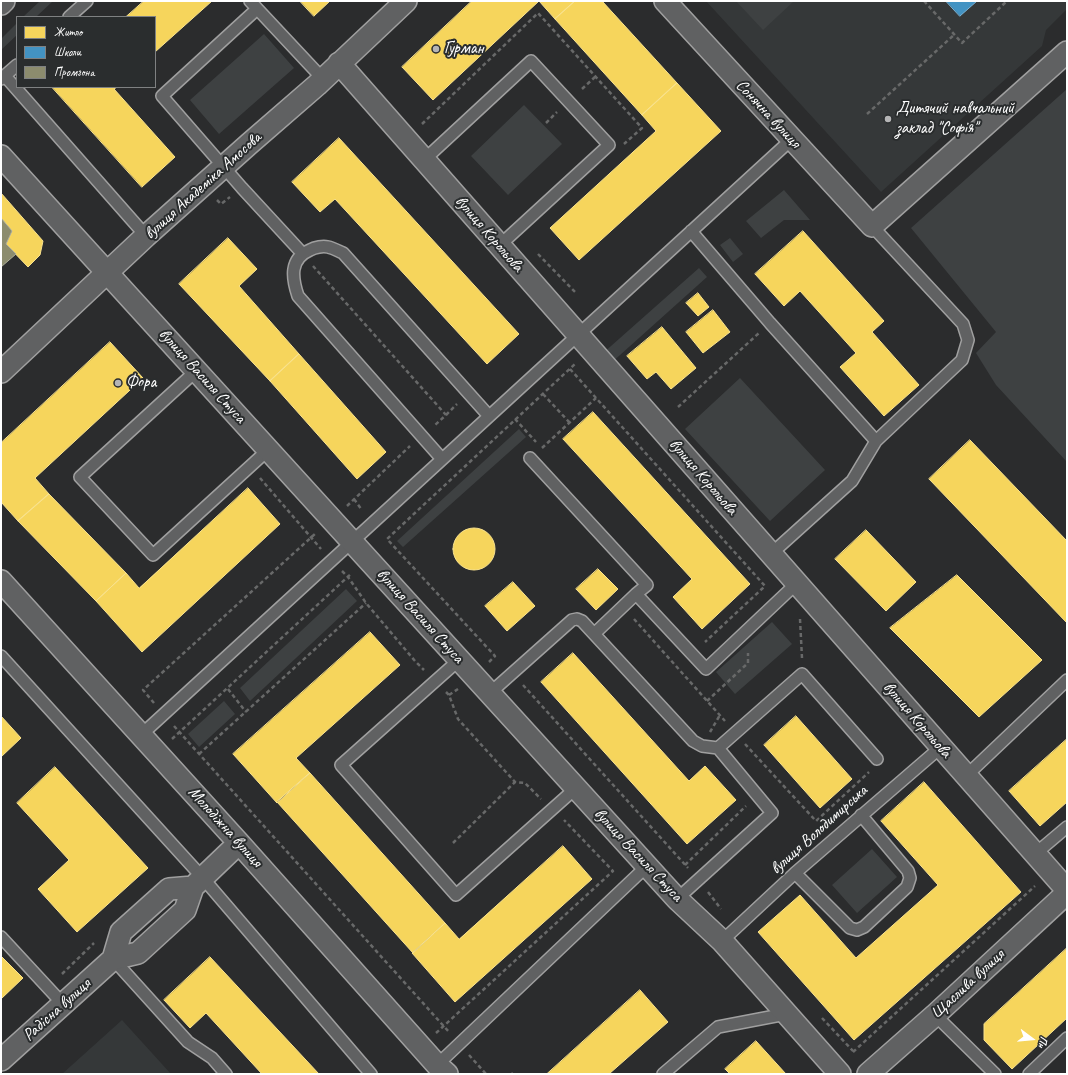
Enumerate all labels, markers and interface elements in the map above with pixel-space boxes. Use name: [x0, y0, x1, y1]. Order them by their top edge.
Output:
legend: [16, 16, 156, 88]
text: Житло: [54, 24, 82, 40]
place label: Гурман: [444, 39, 484, 59]
text: Школи: [54, 44, 81, 60]
marker: Гурман: [431, 44, 441, 54]
text: Промзона: [54, 64, 94, 80]
street label: Сонячна вулиця: [731, 75, 805, 153]
place label: Дитячий навчальний заклад "Софія": [896, 99, 1014, 139]
marker: Дитячий навчальний заклад "Софія": [883, 114, 893, 124]
street label: вулиця Академіка Амосова: [140, 128, 266, 244]
street label: вулиця Корольова: [450, 192, 528, 276]
street label: вулиця Василя Стуса: [154, 324, 250, 428]
place label: Фора: [126, 373, 156, 393]
marker: Фора: [113, 378, 123, 388]
street label: вулиця Корольова: [664, 435, 742, 519]
street label: вулиця Василя Стуса: [372, 564, 468, 668]
street label: вулиця Корольова: [878, 678, 956, 762]
street label: вулиця Володимирська: [766, 781, 872, 879]
street label: Молодіжна вулиця: [183, 782, 267, 872]
street label: вулиця Василя Стуса: [589, 804, 687, 906]
street label: Щаслива вулиця: [927, 945, 1009, 1023]
street label: Радісна вулиця: [19, 974, 95, 1046]
north arrow: [1012, 1019, 1052, 1059]
text: Пн: [1035, 1035, 1052, 1050]

